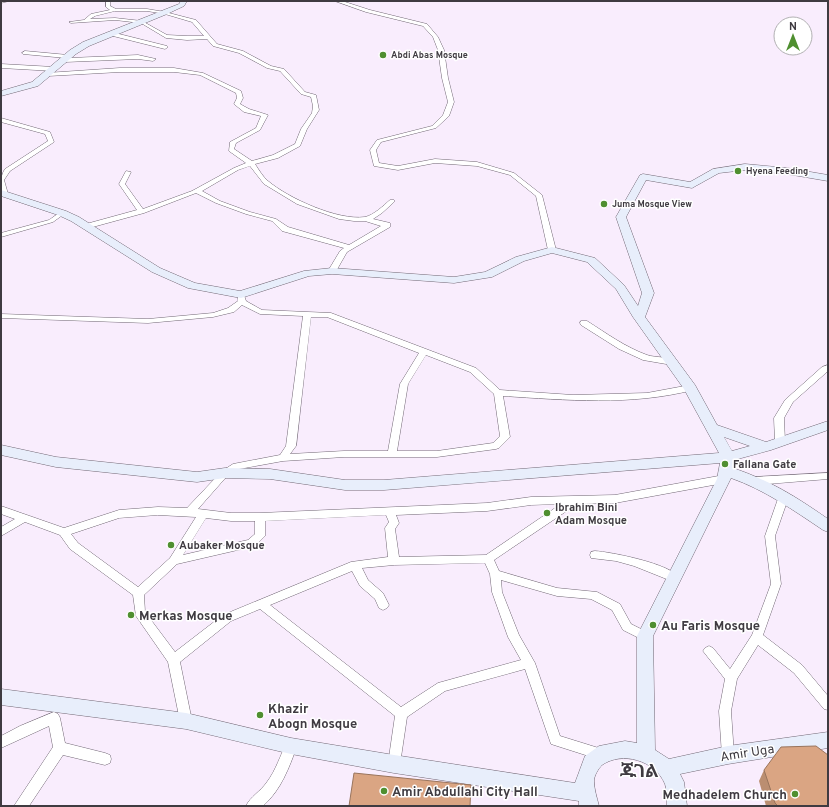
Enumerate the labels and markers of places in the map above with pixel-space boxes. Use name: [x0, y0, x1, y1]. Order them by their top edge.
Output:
marker: Abdi Abas Mosque: [378, 50, 388, 60]
place label: Abdi Abas Mosque: [391, 50, 468, 61]
marker: Hyena Feeding: [733, 166, 743, 176]
place label: Hyena Feeding: [746, 166, 808, 177]
marker: Juma Mosque View: [599, 199, 609, 209]
place label: Juma Mosque View: [612, 199, 692, 210]
place label: Fallana Gate: [733, 458, 796, 472]
marker: Fallana Gate: [720, 459, 730, 469]
place label: Ibrahim Bini Adam Mosque: [555, 501, 627, 528]
marker: Ibrahim Bini Adam Mosque: [542, 508, 552, 518]
place label: Aubaker Mosque: [179, 539, 265, 553]
marker: Aubaker Mosque: [166, 540, 176, 550]
place label: Merkas Mosque: [139, 609, 233, 625]
marker: Merkas Mosque: [126, 610, 136, 620]
place label: Au Faris Mosque: [661, 619, 760, 635]
marker: Au Faris Mosque: [648, 620, 658, 630]
place label: Khazir Abogn Mosque: [268, 702, 357, 733]
marker: Khazir Abogn Mosque: [255, 710, 265, 720]
place label: Amir Abdullahi City Hall: [392, 785, 538, 801]
marker: Amir Abdullahi City Hall: [379, 786, 389, 796]
place label: Medhadelem Church: [663, 788, 787, 804]
marker: Medhadelem Church: [790, 789, 800, 799]

